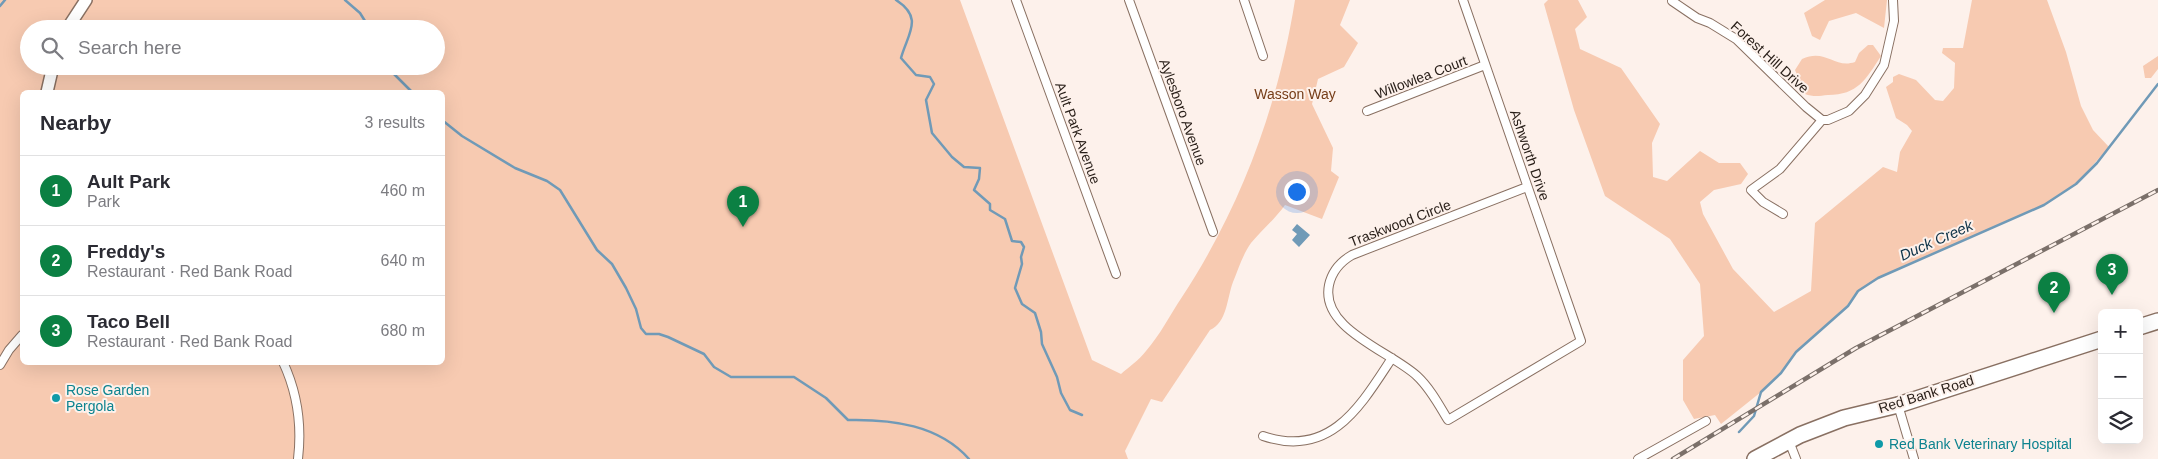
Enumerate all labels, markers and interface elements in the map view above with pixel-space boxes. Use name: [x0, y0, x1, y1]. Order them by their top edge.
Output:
street label: Forest Hill Drive: [1728, 18, 1813, 96]
search box: [20, 20, 445, 75]
icon: search: [38, 34, 66, 62]
text: Search here: [78, 37, 182, 58]
street label: Willowlea Court: [1373, 52, 1469, 102]
street label: Aylesboro Avenue: [1156, 56, 1210, 168]
street label: Ault Park Avenue: [1052, 80, 1104, 186]
park label: Wasson Way: [1254, 86, 1336, 102]
street label: Ashworth Drive: [1507, 108, 1553, 203]
text: Nearby: [40, 111, 111, 134]
text: 3 results: [365, 114, 425, 131]
text: Ault Park: [87, 171, 170, 192]
your location: [1284, 179, 1310, 205]
text: 1: [52, 182, 60, 199]
text: 460 m: [381, 182, 425, 199]
pin: 1: [727, 186, 759, 227]
text: Park: [87, 193, 120, 210]
street label: Traskwood Circle: [1347, 196, 1453, 250]
water label: Duck Creek: [1897, 216, 1977, 264]
text: Freddy's: [87, 241, 165, 262]
text: 2: [52, 252, 60, 269]
text: 640 m: [381, 252, 425, 269]
pin: 3: [2096, 254, 2128, 295]
text: Restaurant · Red Bank Road: [87, 263, 292, 280]
pin: 2: [2038, 272, 2070, 313]
map controls: [2098, 309, 2143, 444]
button: +: [2098, 309, 2143, 354]
text: Taco Bell: [87, 311, 170, 332]
text: 3: [52, 322, 60, 339]
text: 680 m: [381, 322, 425, 339]
text: Restaurant · Red Bank Road: [87, 333, 292, 350]
button: −: [2098, 354, 2143, 399]
street label: Red Bank Road: [1876, 372, 1976, 416]
place label: Rose Garden Pergola: [66, 382, 149, 414]
marker: Rose Garden Pergola: [50, 392, 62, 404]
button: layers: [2098, 399, 2143, 444]
place label: Red Bank Veterinary Hospital: [1889, 436, 2072, 452]
marker: Red Bank Veterinary Hospital: [1873, 438, 1885, 450]

